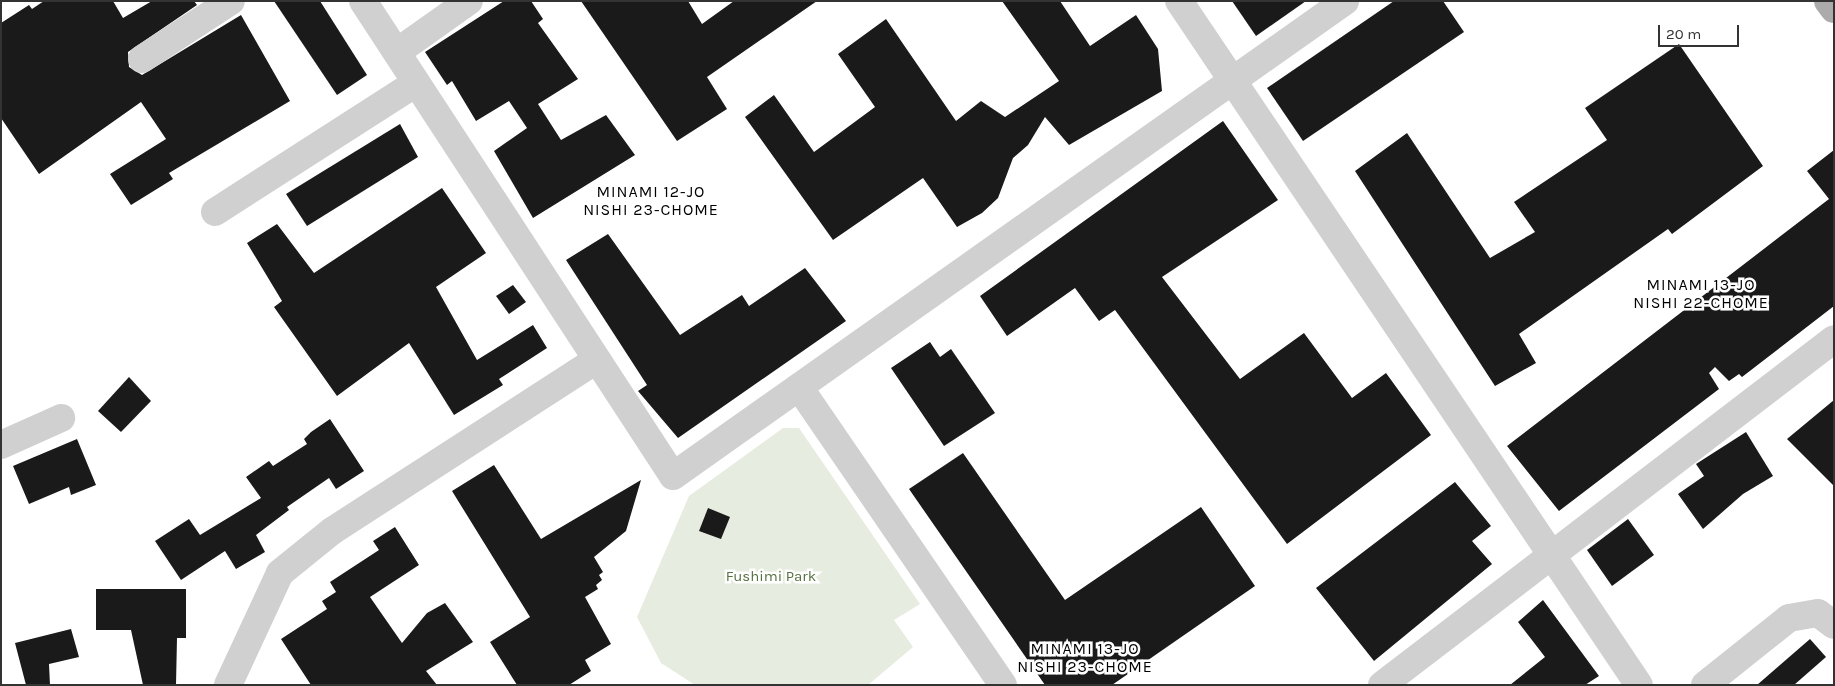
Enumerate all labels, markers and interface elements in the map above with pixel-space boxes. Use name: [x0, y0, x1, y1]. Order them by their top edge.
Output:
scale bar: [1660, 15, 1741, 47]
text: 20 m: [1666, 25, 1701, 43]
district label: MINAMI 12-JO NISHI 23-CHOME: [581, 182, 721, 220]
district label: MINAMI 13-JO NISHI 22-CHOME: [1631, 275, 1771, 313]
park label: Fushimi Park: [726, 568, 816, 586]
district label: MINAMI 13-JO NISHI 23-CHOME: [1015, 639, 1155, 677]

